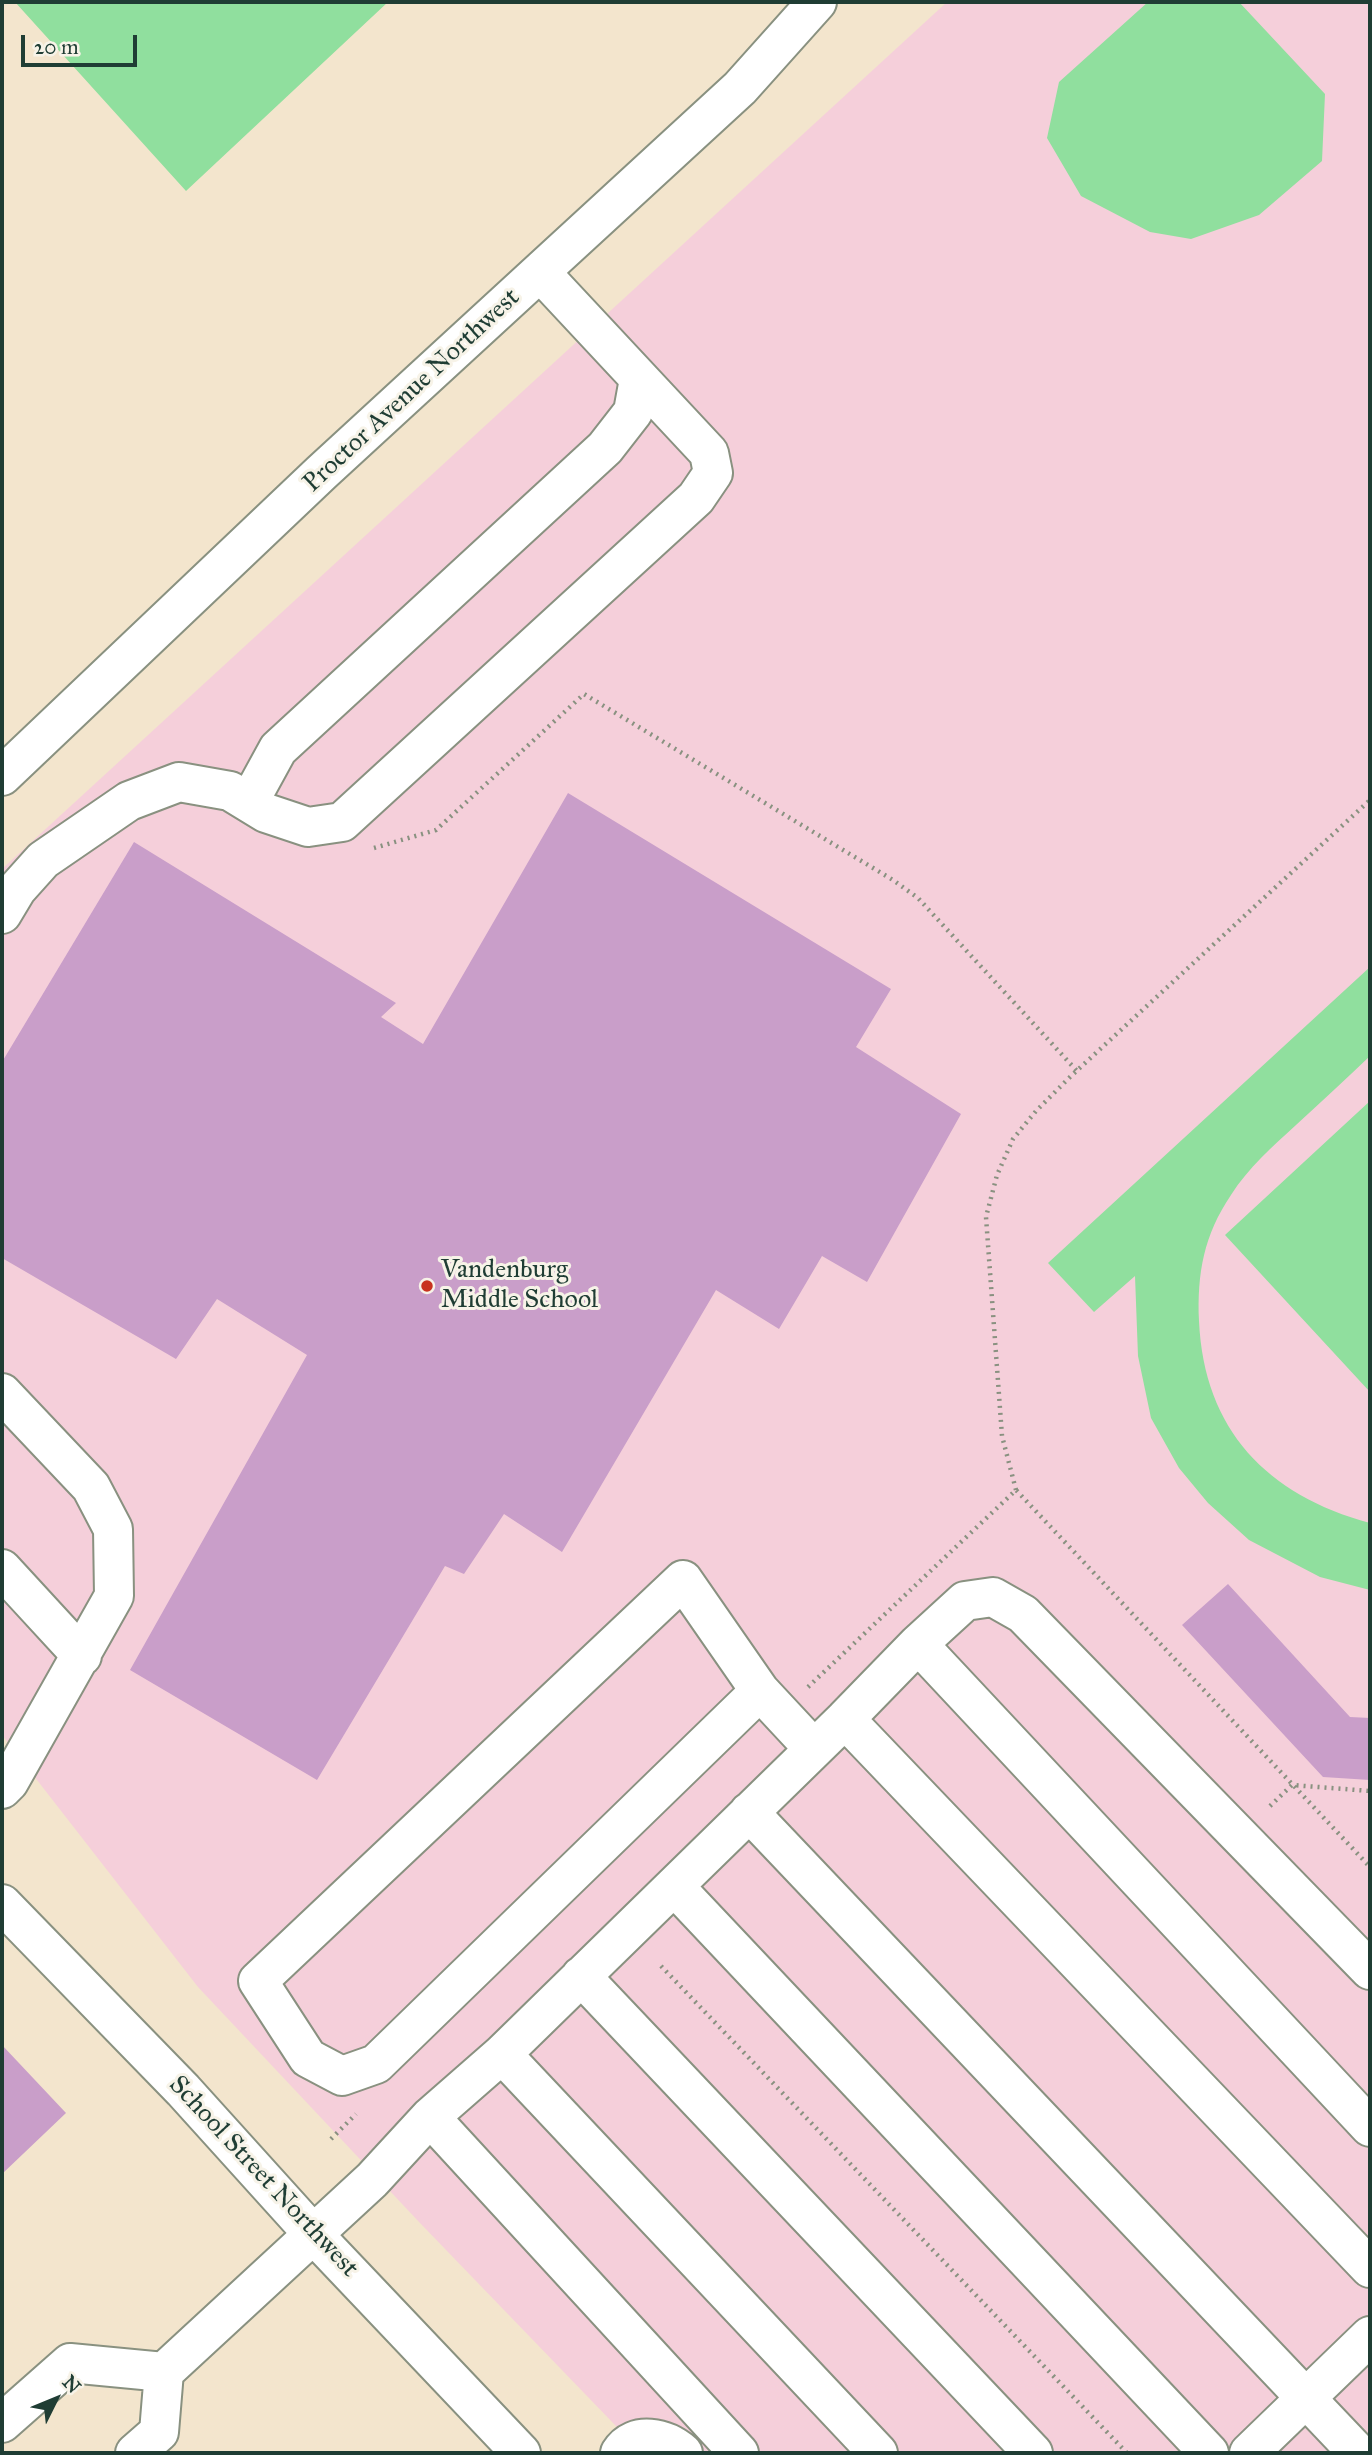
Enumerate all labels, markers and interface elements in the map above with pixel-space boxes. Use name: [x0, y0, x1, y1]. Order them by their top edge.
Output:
scale bar: [24, 21, 140, 65]
text: 20 m: [34, 34, 79, 60]
street label: Proctor Avenue Northwest: [297, 283, 527, 499]
place label: Vandenburg Middle School: [441, 1255, 598, 1316]
marker: Vandenburg Middle School: [419, 1278, 435, 1294]
street label: School Street Northwest: [162, 2070, 364, 2284]
north arrow: [21, 2364, 91, 2434]
text: N: [58, 2371, 86, 2398]

